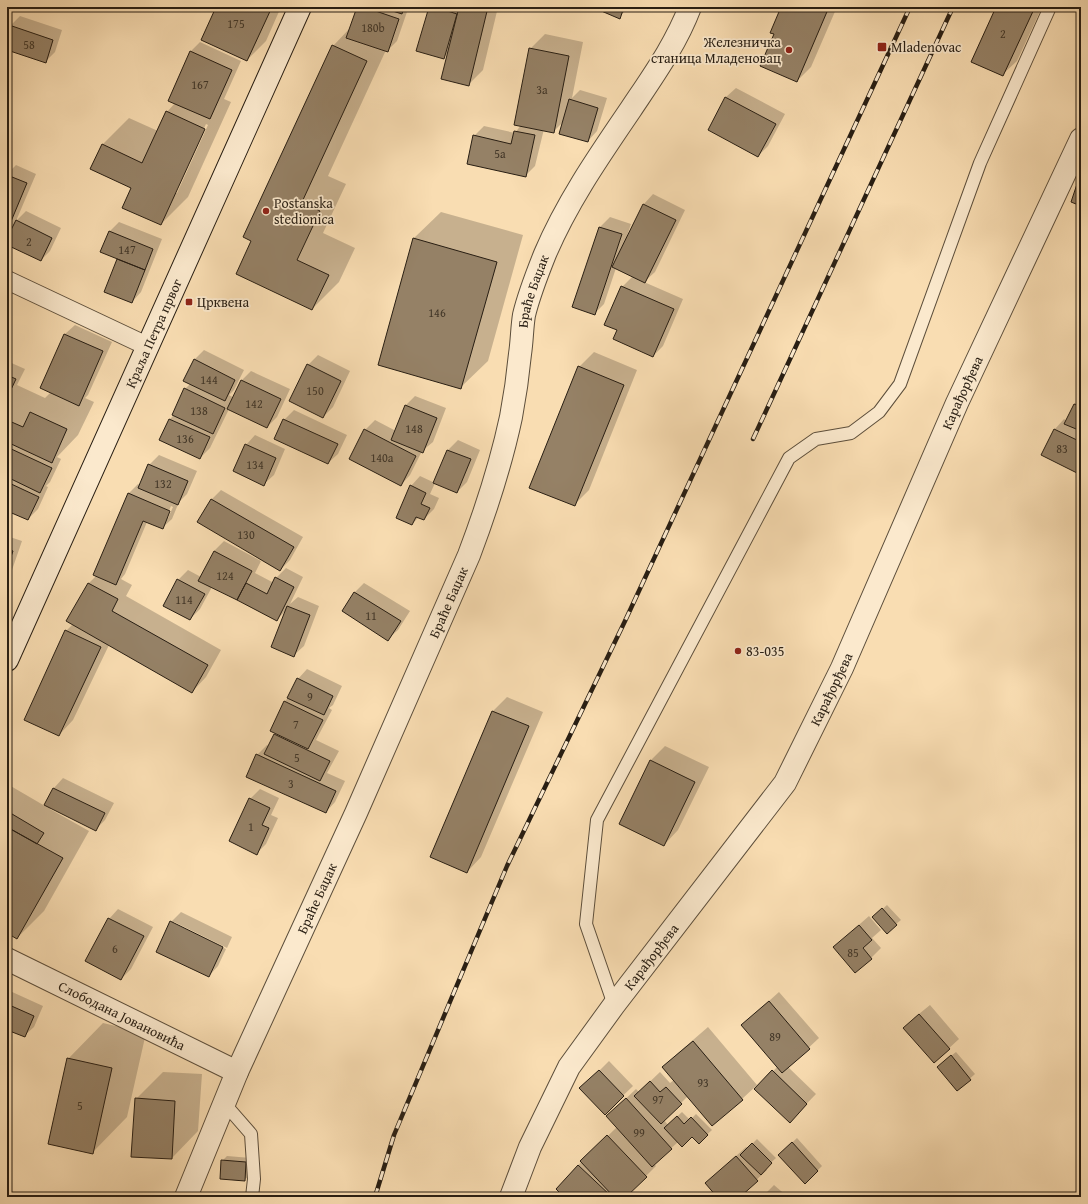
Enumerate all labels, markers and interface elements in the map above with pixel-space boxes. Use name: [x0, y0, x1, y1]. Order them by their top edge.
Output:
house number: 175: [227, 15, 245, 32]
house number: 180b: [361, 19, 385, 36]
house number: 2: [1000, 25, 1006, 42]
place label: Железничка станица Младеновац: [651, 32, 781, 68]
house number: 58: [23, 36, 35, 53]
place label: Mladenovac: [891, 37, 961, 57]
marker: Mladenovac: [876, 41, 888, 53]
marker: Железничка станица Младеновац: [784, 45, 794, 55]
house number: 167: [191, 76, 209, 93]
house number: 3a: [536, 81, 548, 98]
house number: 5a: [494, 145, 506, 162]
place label: Postanska stedionica: [274, 193, 335, 229]
marker: Postanska stedionica: [261, 206, 271, 216]
house number: 2: [26, 233, 32, 250]
house number: 147: [118, 241, 136, 258]
street label: Браће Баџак: [513, 251, 554, 329]
street label: Краља Петра првог: [120, 275, 187, 391]
place label: Црквена: [197, 292, 249, 312]
marker: Црквена: [184, 297, 194, 307]
house number: 146: [428, 304, 446, 321]
street label: Карађорђева: [937, 352, 988, 433]
house number: 144: [200, 371, 218, 388]
house number: 150: [306, 382, 324, 399]
house number: 142: [245, 395, 263, 412]
house number: 138: [190, 402, 208, 419]
house number: 148: [405, 420, 423, 437]
house number: 136: [176, 430, 194, 447]
house number: 83: [1056, 440, 1068, 457]
house number: 140a: [370, 449, 394, 466]
house number: 134: [246, 456, 264, 473]
house number: 132: [154, 475, 172, 492]
house number: 130: [237, 526, 255, 543]
street label: Браће Баџак: [424, 563, 473, 641]
house number: 124: [216, 567, 234, 584]
house number: 114: [175, 591, 193, 608]
house number: 11: [365, 607, 377, 624]
place label: 83-035: [746, 641, 785, 661]
marker: 83-035: [733, 646, 743, 656]
street label: Карађорђева: [805, 649, 858, 729]
house number: 9: [307, 688, 313, 705]
house number: 7: [293, 716, 299, 733]
house number: 5: [294, 749, 300, 766]
house number: 3: [288, 775, 294, 792]
house number: 1: [248, 818, 254, 835]
street label: Браће Баџак: [292, 859, 342, 937]
street label: Карађорђева: [619, 919, 683, 994]
house number: 6: [112, 940, 118, 957]
house number: 85: [847, 944, 859, 961]
street label: Слободана Јовановића: [55, 976, 189, 1055]
house number: 89: [769, 1028, 781, 1045]
house number: 93: [697, 1074, 709, 1091]
house number: 97: [652, 1091, 664, 1108]
house number: 5: [77, 1097, 83, 1114]
house number: 99: [633, 1124, 645, 1141]

